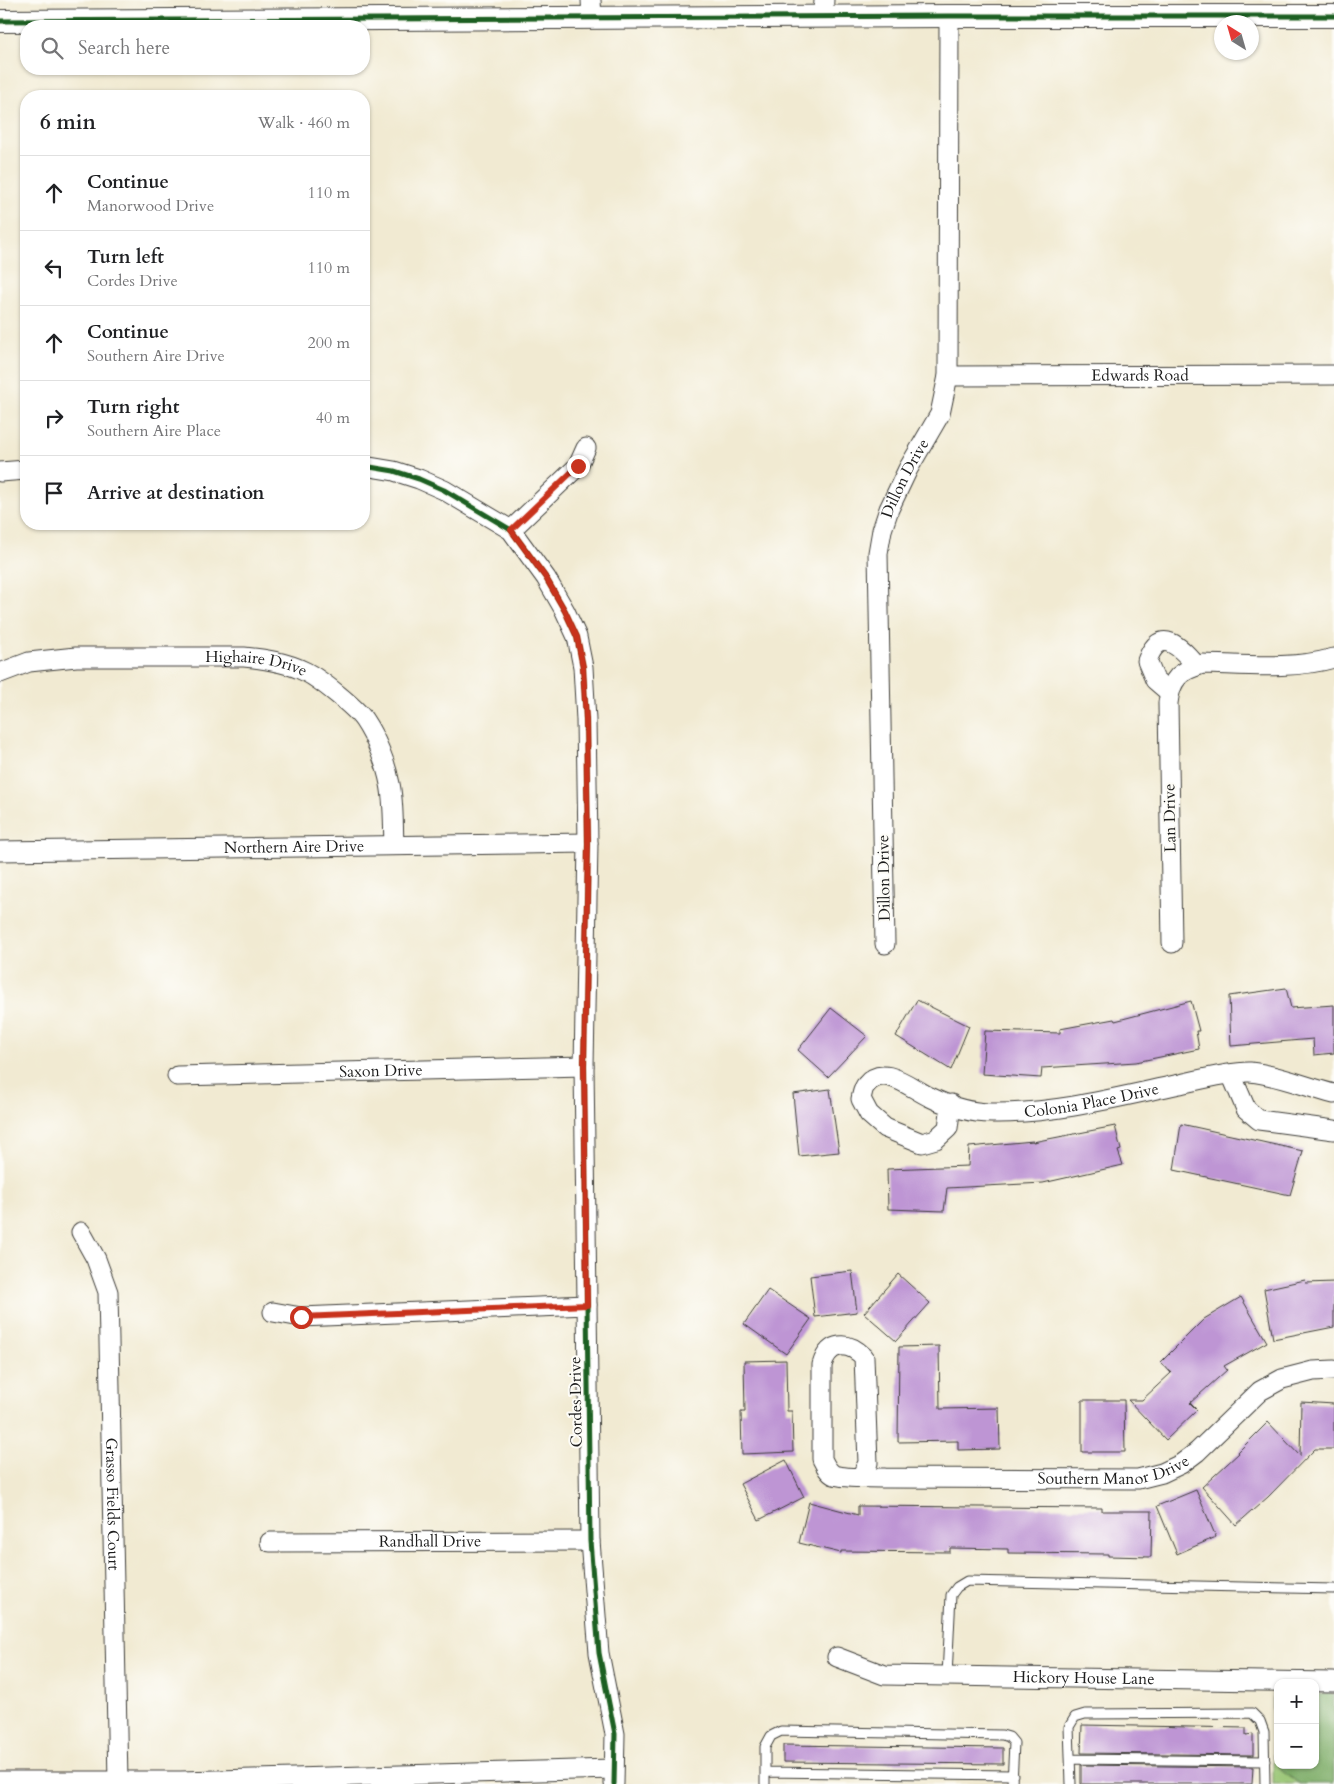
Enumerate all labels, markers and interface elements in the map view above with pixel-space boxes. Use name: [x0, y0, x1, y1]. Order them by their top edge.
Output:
north arrow: [1214, 15, 1259, 60]
search box: [20, 20, 370, 75]
icon: search: [38, 34, 66, 62]
text: Search here: [78, 35, 170, 61]
text: 6 min: [40, 108, 96, 137]
text: Walk · 460 m: [258, 112, 350, 134]
text: Continue: [87, 169, 169, 195]
icon: ahead: [40, 179, 68, 207]
text: 110 m: [308, 182, 350, 204]
text: Manorwood Drive: [87, 195, 214, 217]
text: Turn left: [87, 244, 164, 270]
icon: left: [40, 254, 68, 282]
text: 110 m: [308, 257, 350, 279]
text: Cordes Drive: [87, 270, 178, 292]
text: Continue: [87, 319, 169, 345]
icon: ahead: [40, 329, 68, 357]
text: 200 m: [308, 332, 350, 354]
text: Southern Aire Drive: [87, 345, 225, 367]
street label: Edwards Road: [1091, 364, 1189, 387]
text: Turn right: [87, 394, 179, 420]
icon: right: [40, 404, 68, 432]
text: 40 m: [316, 407, 350, 429]
text: Southern Aire Place: [87, 420, 221, 442]
street label: Dillon Drive: [876, 435, 934, 521]
route end: [567, 455, 590, 478]
icon: arrive: [40, 479, 68, 507]
text: Arrive at destination: [87, 480, 264, 506]
street label: Highaire Drive: [205, 646, 311, 682]
street label: Lan Drive: [1158, 783, 1182, 853]
street label: Northern Aire Drive: [224, 835, 364, 859]
street label: Dillon Drive: [872, 835, 896, 921]
street label: Saxon Drive: [339, 1059, 423, 1083]
street label: Colonia Place Drive: [1023, 1078, 1161, 1123]
route start: [290, 1306, 313, 1329]
street label: Cordes Drive: [564, 1356, 588, 1448]
street label: Grasso Fields Court: [100, 1437, 125, 1571]
street label: Southern Manor Drive: [1037, 1450, 1194, 1491]
street label: Randhall Drive: [379, 1530, 481, 1553]
street label: Hickory House Lane: [1013, 1666, 1155, 1690]
map controls: [1274, 1679, 1319, 1769]
button: +: [1274, 1679, 1319, 1724]
button: −: [1274, 1724, 1319, 1769]

